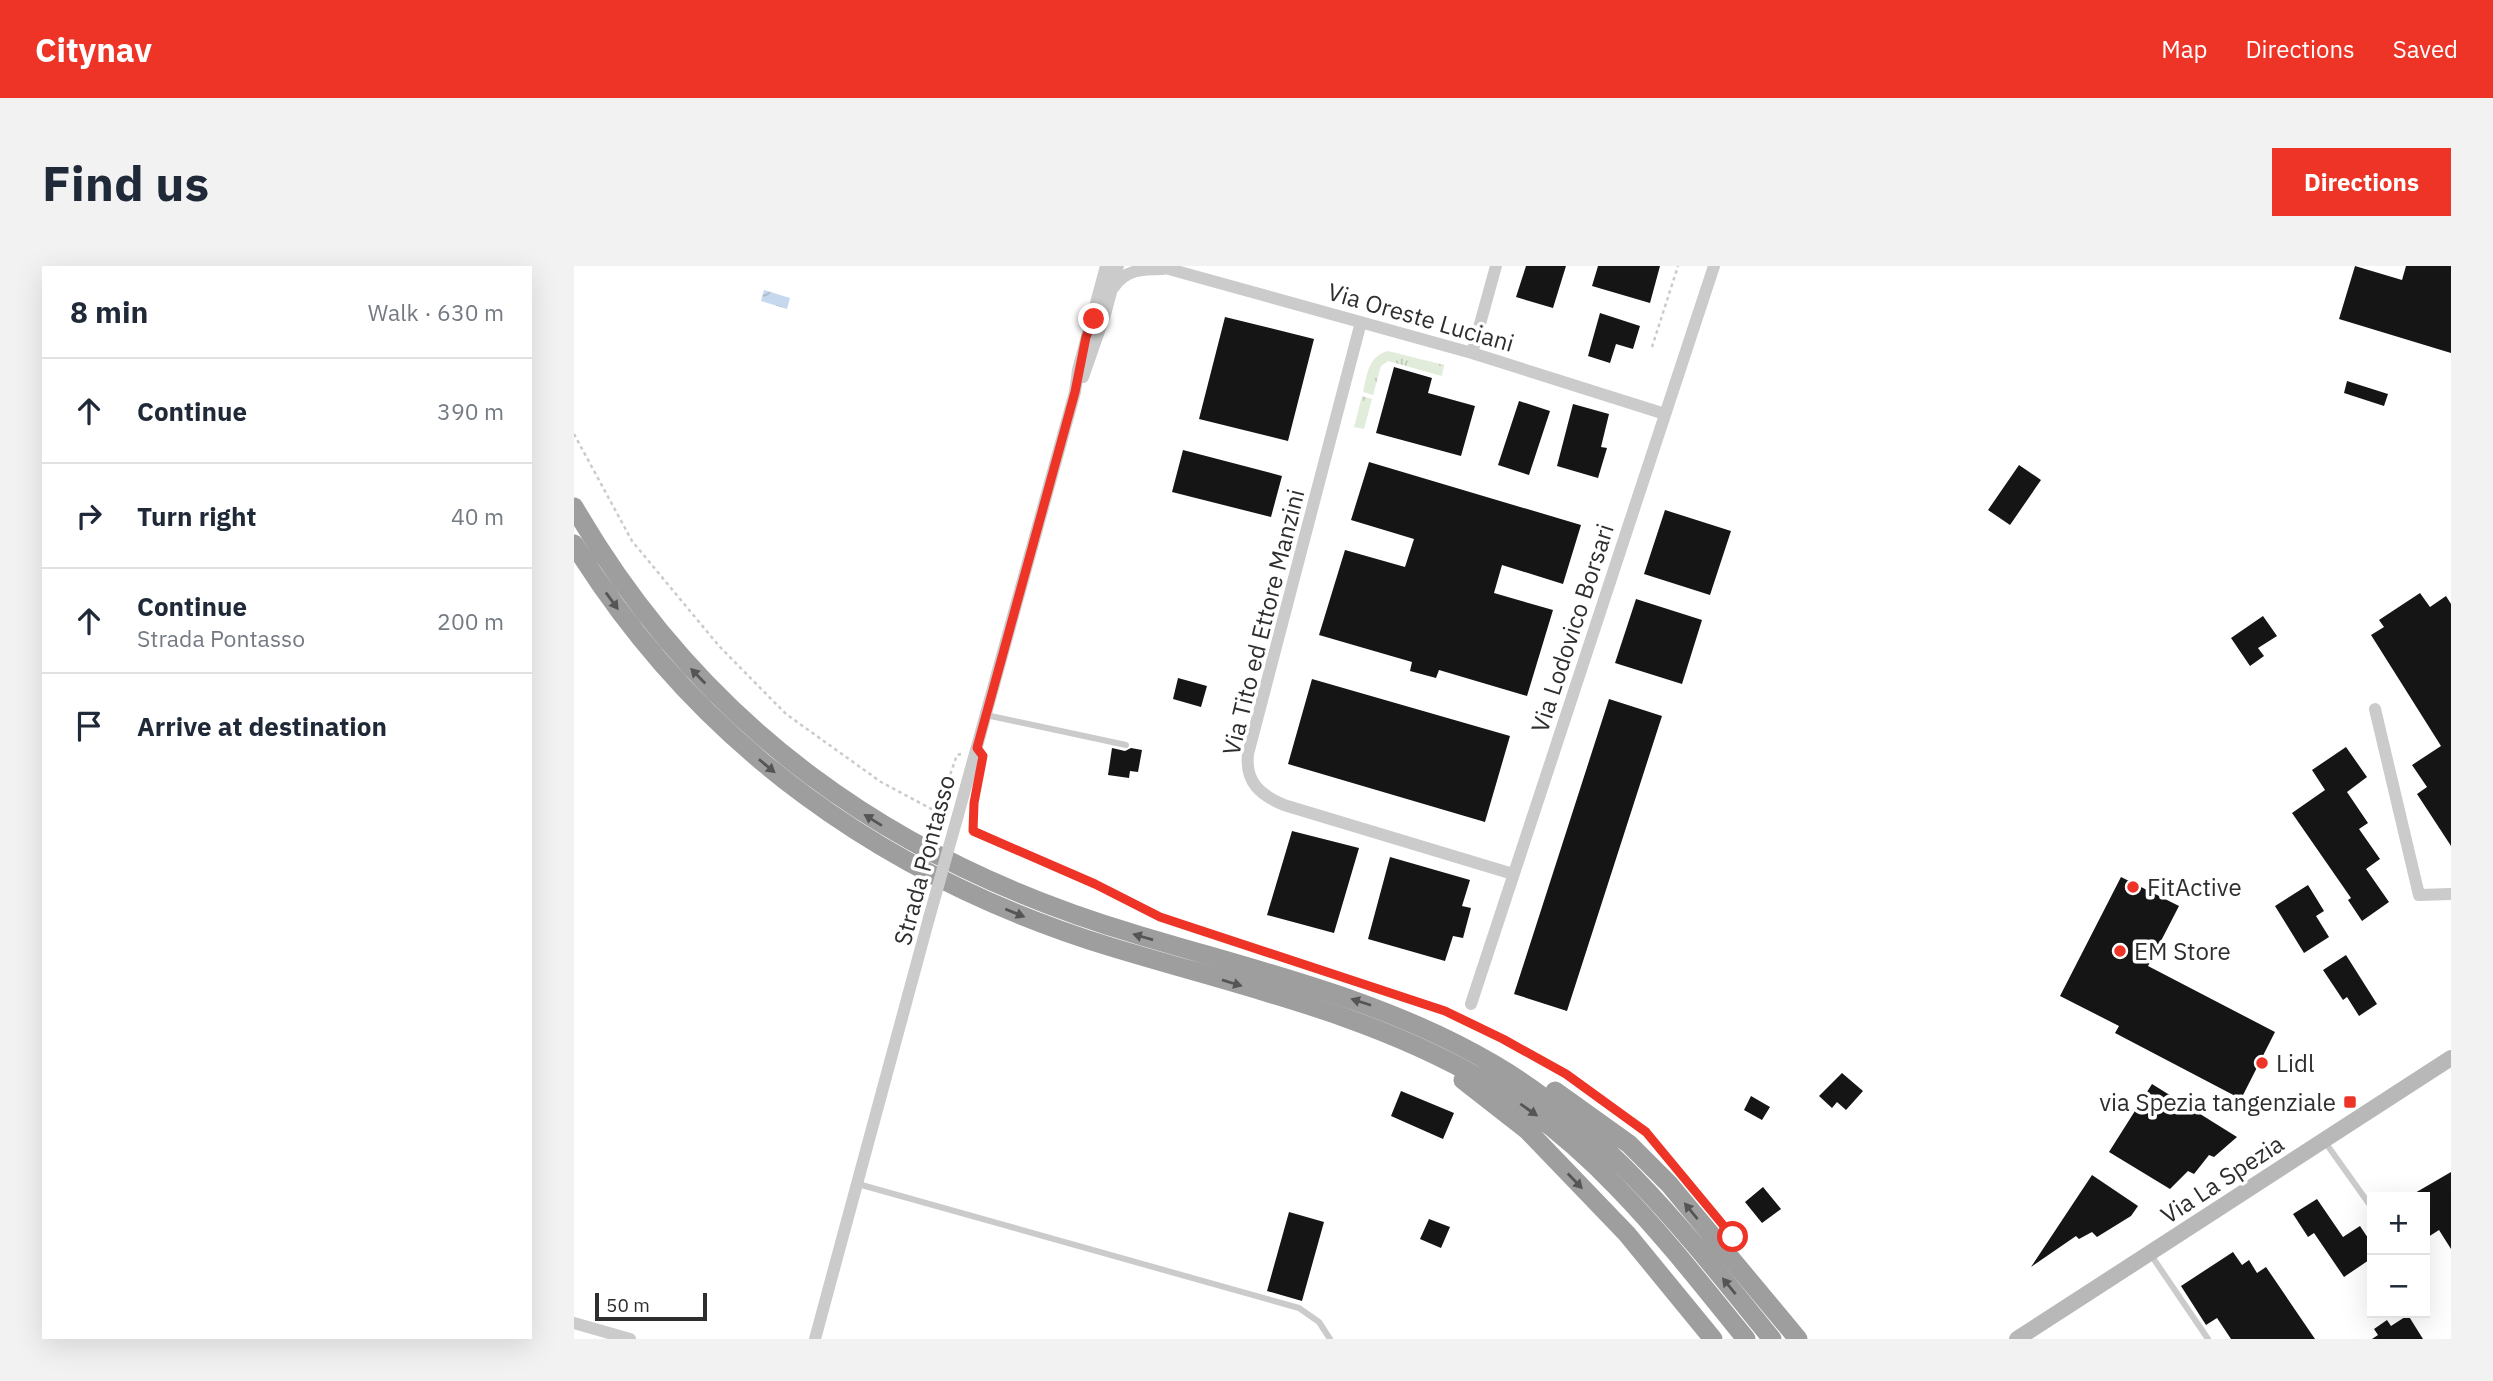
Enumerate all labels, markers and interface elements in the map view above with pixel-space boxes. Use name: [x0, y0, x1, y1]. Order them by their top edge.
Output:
text: Citynav: [35, 28, 152, 71]
text: Map: [2161, 33, 2207, 65]
text: Directions: [2245, 33, 2355, 65]
text: Saved: [2393, 33, 2458, 65]
button: Directions: [2272, 148, 2451, 216]
text: Find us: [42, 151, 209, 214]
street label: Via Oreste Luciani: [1324, 275, 1518, 359]
text: 8 min: [70, 292, 148, 331]
text: Walk · 630 m: [368, 297, 504, 327]
route end: [1078, 303, 1109, 334]
icon: ahead: [70, 392, 108, 430]
text: Continue: [137, 394, 247, 428]
text: 390 m: [437, 396, 504, 426]
street label: Via Tito ed Ettore Manzini: [1214, 486, 1312, 758]
icon: right: [70, 497, 108, 535]
text: Turn right: [137, 499, 256, 533]
text: 40 m: [451, 501, 504, 531]
street label: Via Lodovico Borsari: [1523, 520, 1621, 736]
text: Continue: [137, 589, 247, 623]
one-way arrow: [605, 592, 619, 610]
icon: ahead: [70, 602, 108, 640]
text: 200 m: [437, 606, 504, 636]
text: Strada Pontasso: [137, 623, 305, 653]
one-way arrow: [691, 668, 707, 685]
icon: arrive: [70, 707, 108, 745]
text: Arrive at destination: [137, 709, 387, 743]
one-way arrow: [758, 759, 776, 774]
street label: Strada Pontasso: [886, 771, 962, 949]
one-way arrow: [864, 814, 883, 827]
place label: FitActive: [2147, 871, 2242, 903]
marker: FitActive: [2125, 879, 2141, 895]
one-way arrow: [1005, 908, 1026, 919]
one-way arrow: [1132, 931, 1153, 941]
place label: EM Store: [2134, 935, 2231, 967]
marker: EM Store: [2112, 943, 2128, 959]
one-way arrow: [1221, 978, 1242, 989]
one-way arrow: [1350, 996, 1371, 1007]
place label: Lidl: [2276, 1047, 2314, 1079]
marker: Lidl: [2254, 1055, 2270, 1071]
place label: via Spezia tangenziale: [2099, 1086, 2336, 1118]
marker: via Spezia tangenziale: [2342, 1094, 2358, 1110]
one-way arrow: [1520, 1103, 1538, 1117]
street label: Via La Spezia: [2154, 1127, 2290, 1231]
one-way arrow: [1567, 1172, 1584, 1189]
map controls: [2367, 1192, 2430, 1318]
button: +: [2367, 1192, 2430, 1255]
one-way arrow: [1684, 1203, 1699, 1221]
route start: [1717, 1221, 1748, 1252]
button: −: [2367, 1255, 2430, 1318]
one-way arrow: [1721, 1278, 1736, 1296]
scale bar: [595, 1290, 707, 1322]
text: 50 m: [606, 1293, 650, 1317]

